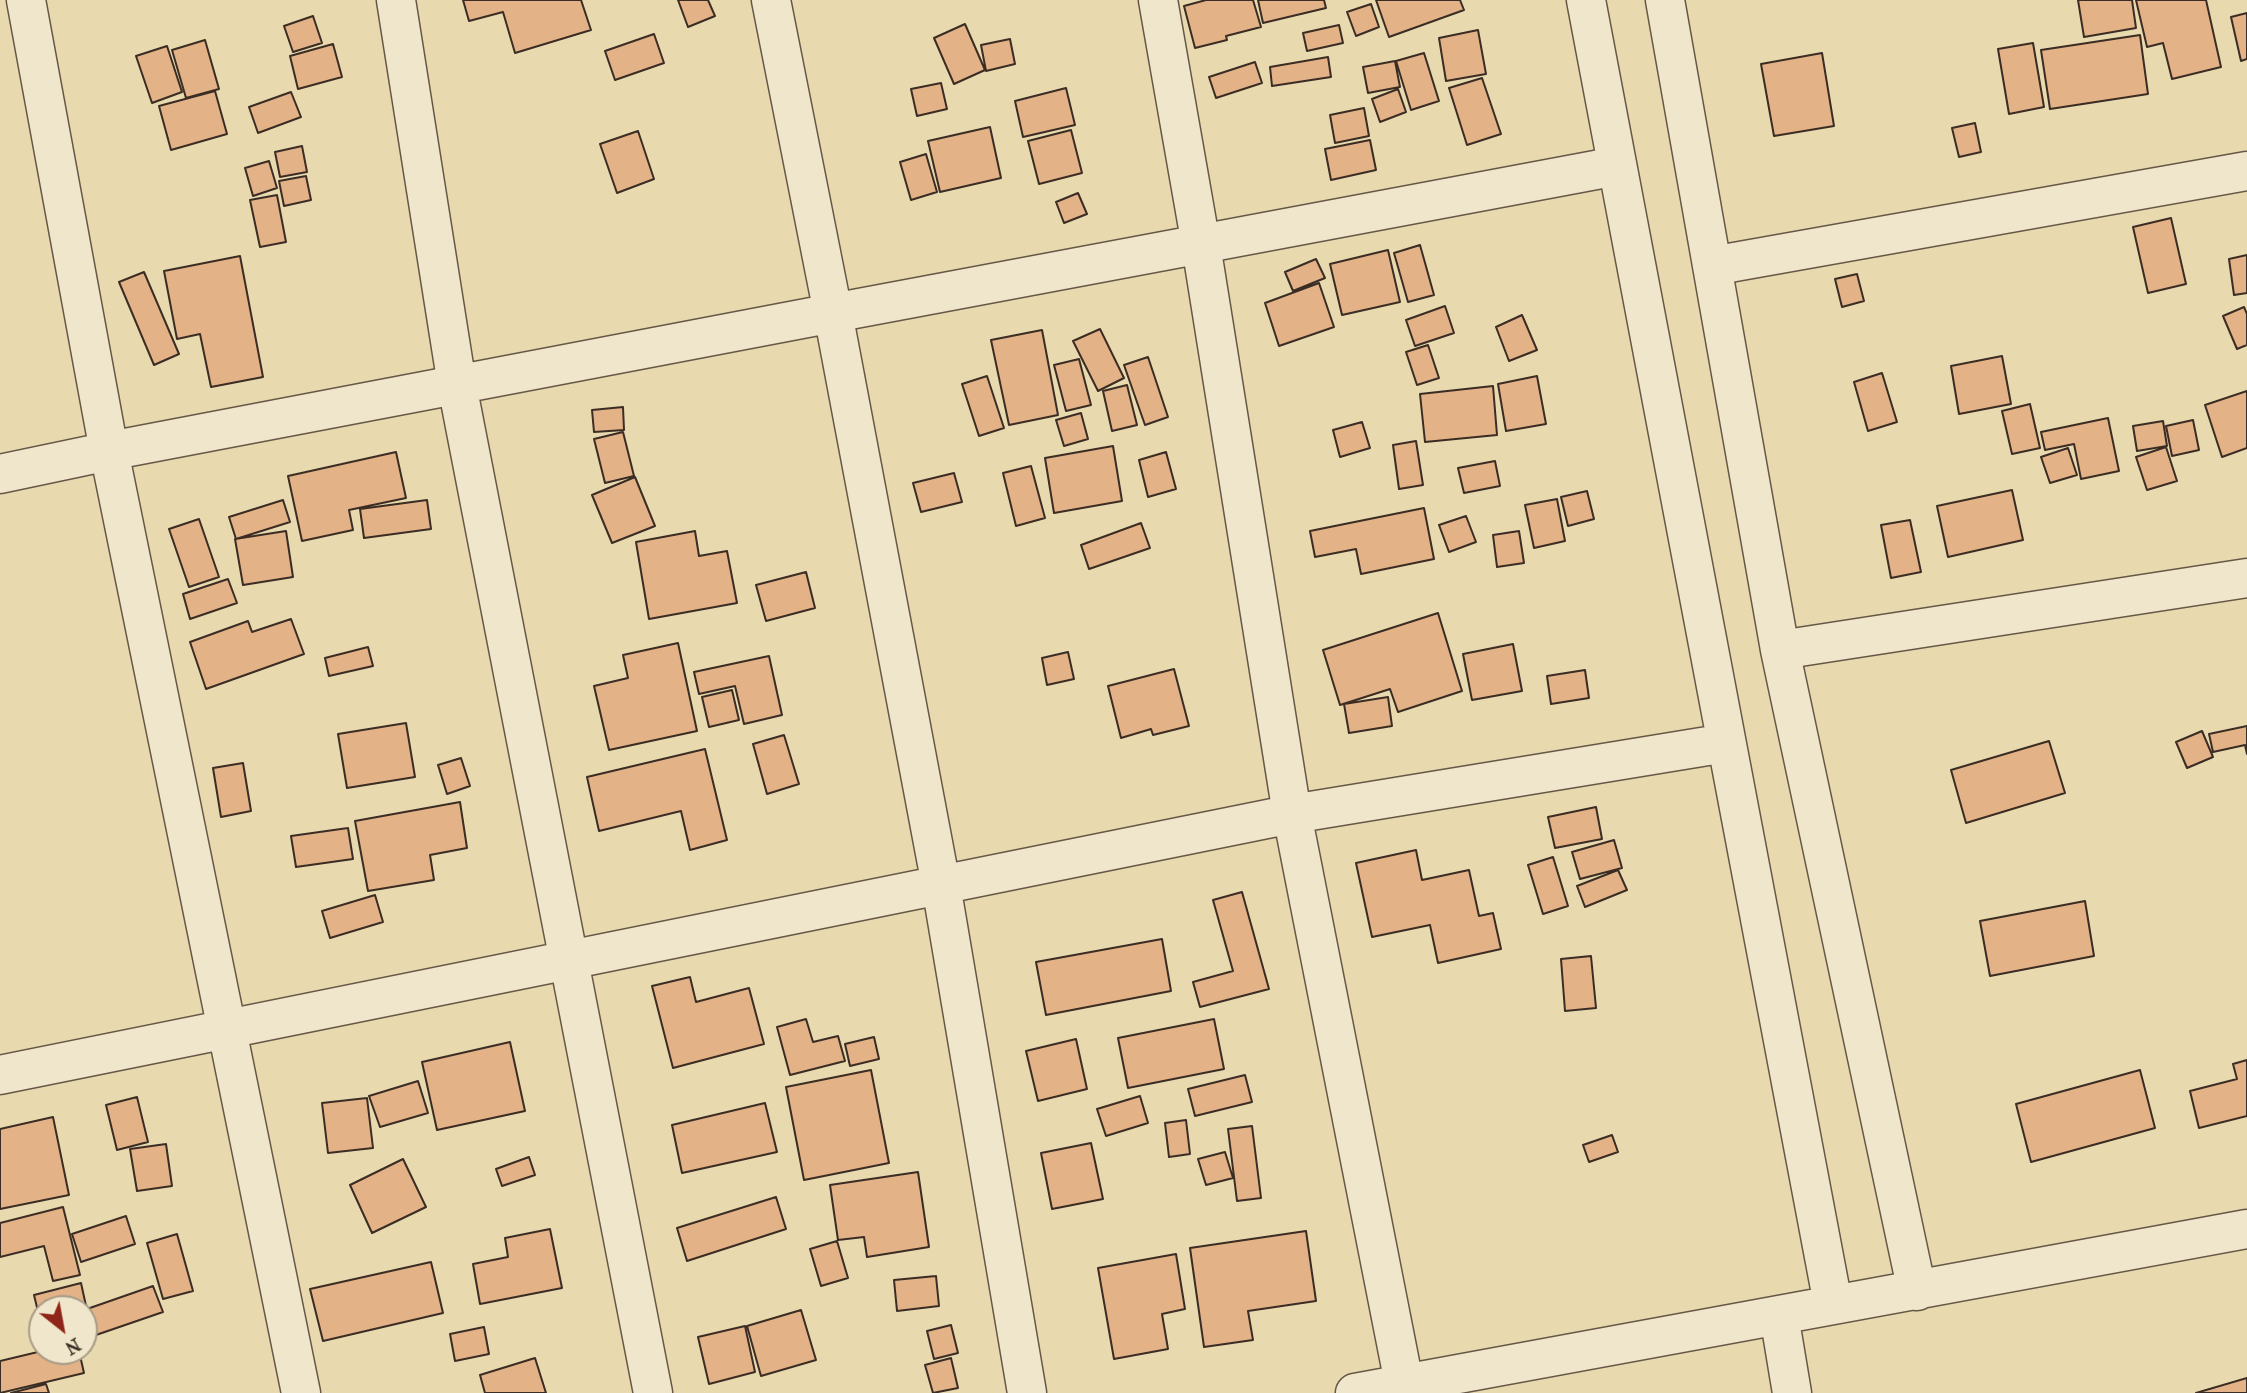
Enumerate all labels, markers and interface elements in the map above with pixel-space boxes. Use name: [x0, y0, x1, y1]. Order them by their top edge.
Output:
north arrow: [28, 1295, 98, 1365]
text: N: [61, 1333, 85, 1359]

